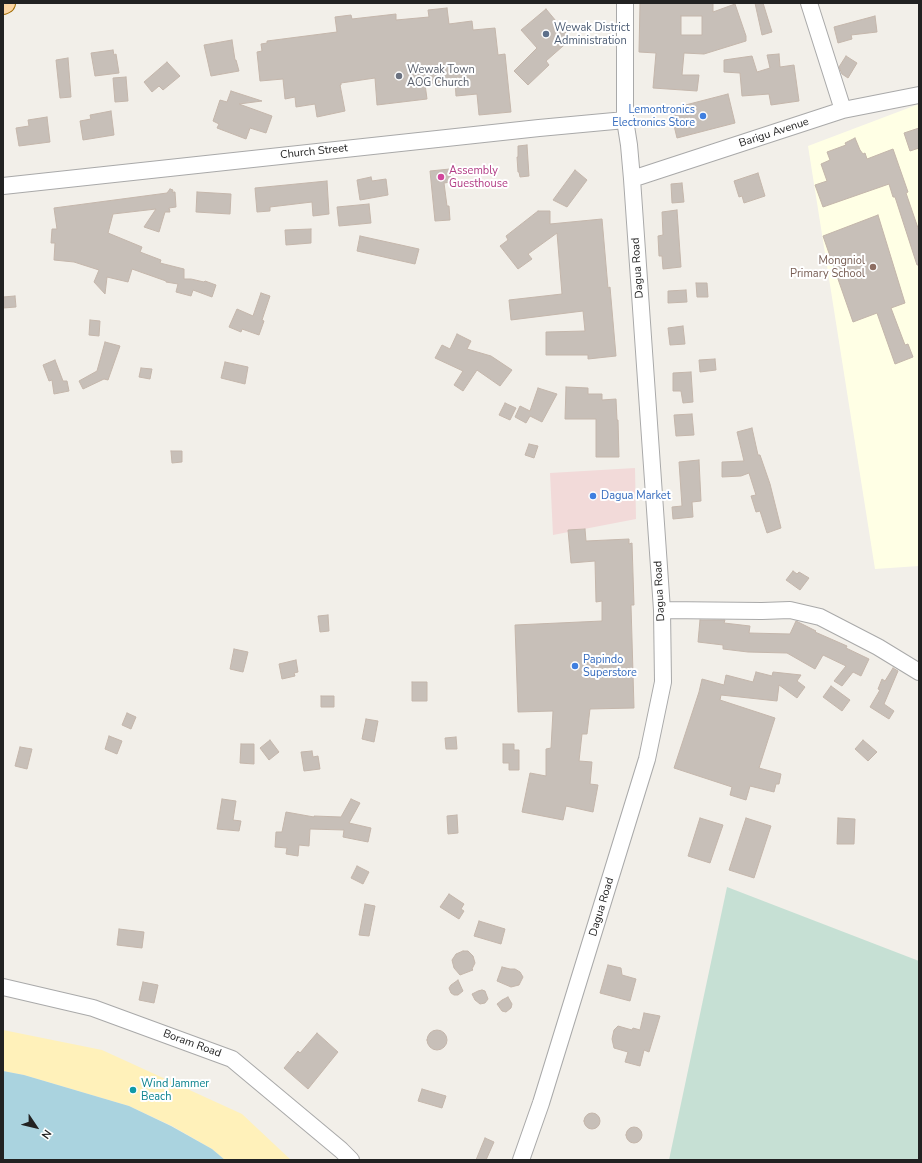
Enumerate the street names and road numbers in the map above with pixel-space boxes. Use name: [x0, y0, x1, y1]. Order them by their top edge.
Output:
street label: Barigu Avenue: [737, 116, 811, 150]
street label: Church Street: [280, 142, 348, 162]
street label: Dagua Road: [629, 237, 647, 299]
street label: Dagua Road: [652, 560, 668, 622]
street label: Dagua Road: [587, 876, 617, 938]
street label: Boram Road: [161, 1027, 223, 1061]

